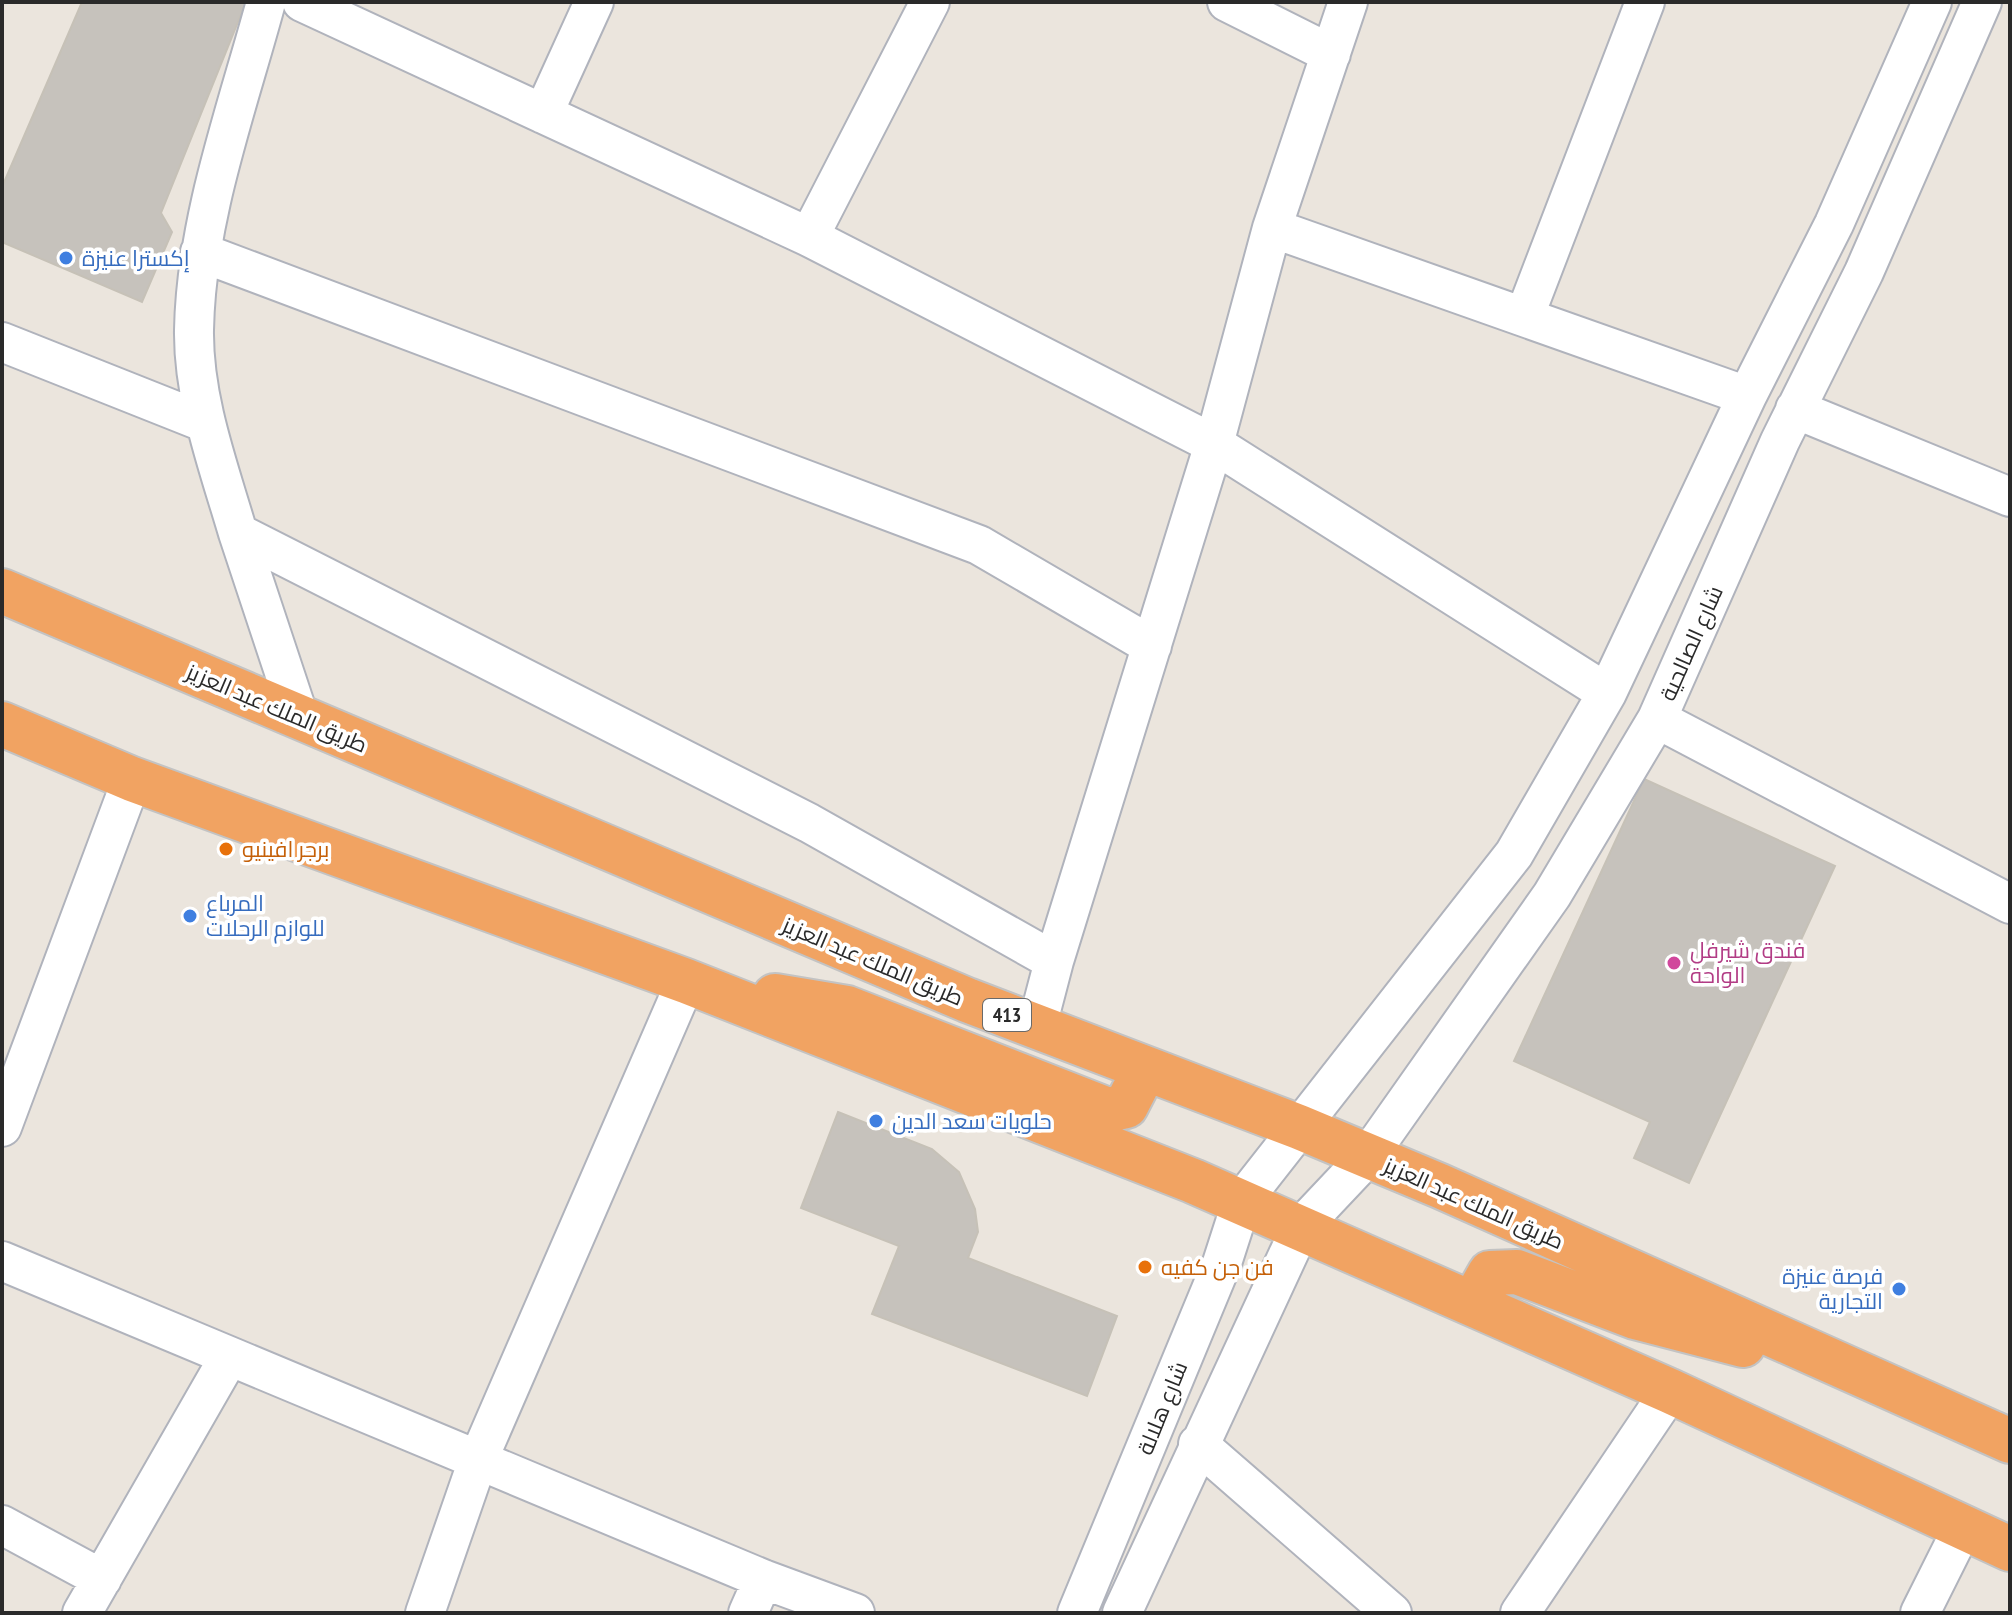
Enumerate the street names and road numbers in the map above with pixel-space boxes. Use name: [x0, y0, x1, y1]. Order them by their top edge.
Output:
street label: شارع الصالحية: [1653, 581, 1730, 705]
street label: طريق الملك عبد العزيز: [180, 656, 372, 759]
street label: طريق الملك عبد العزيز: [776, 909, 968, 1012]
road number: 413: [983, 999, 1031, 1031]
street label: طريق الملك عبد العزيز: [1378, 1150, 1568, 1255]
street label: شارع هلالة: [1131, 1357, 1194, 1459]

